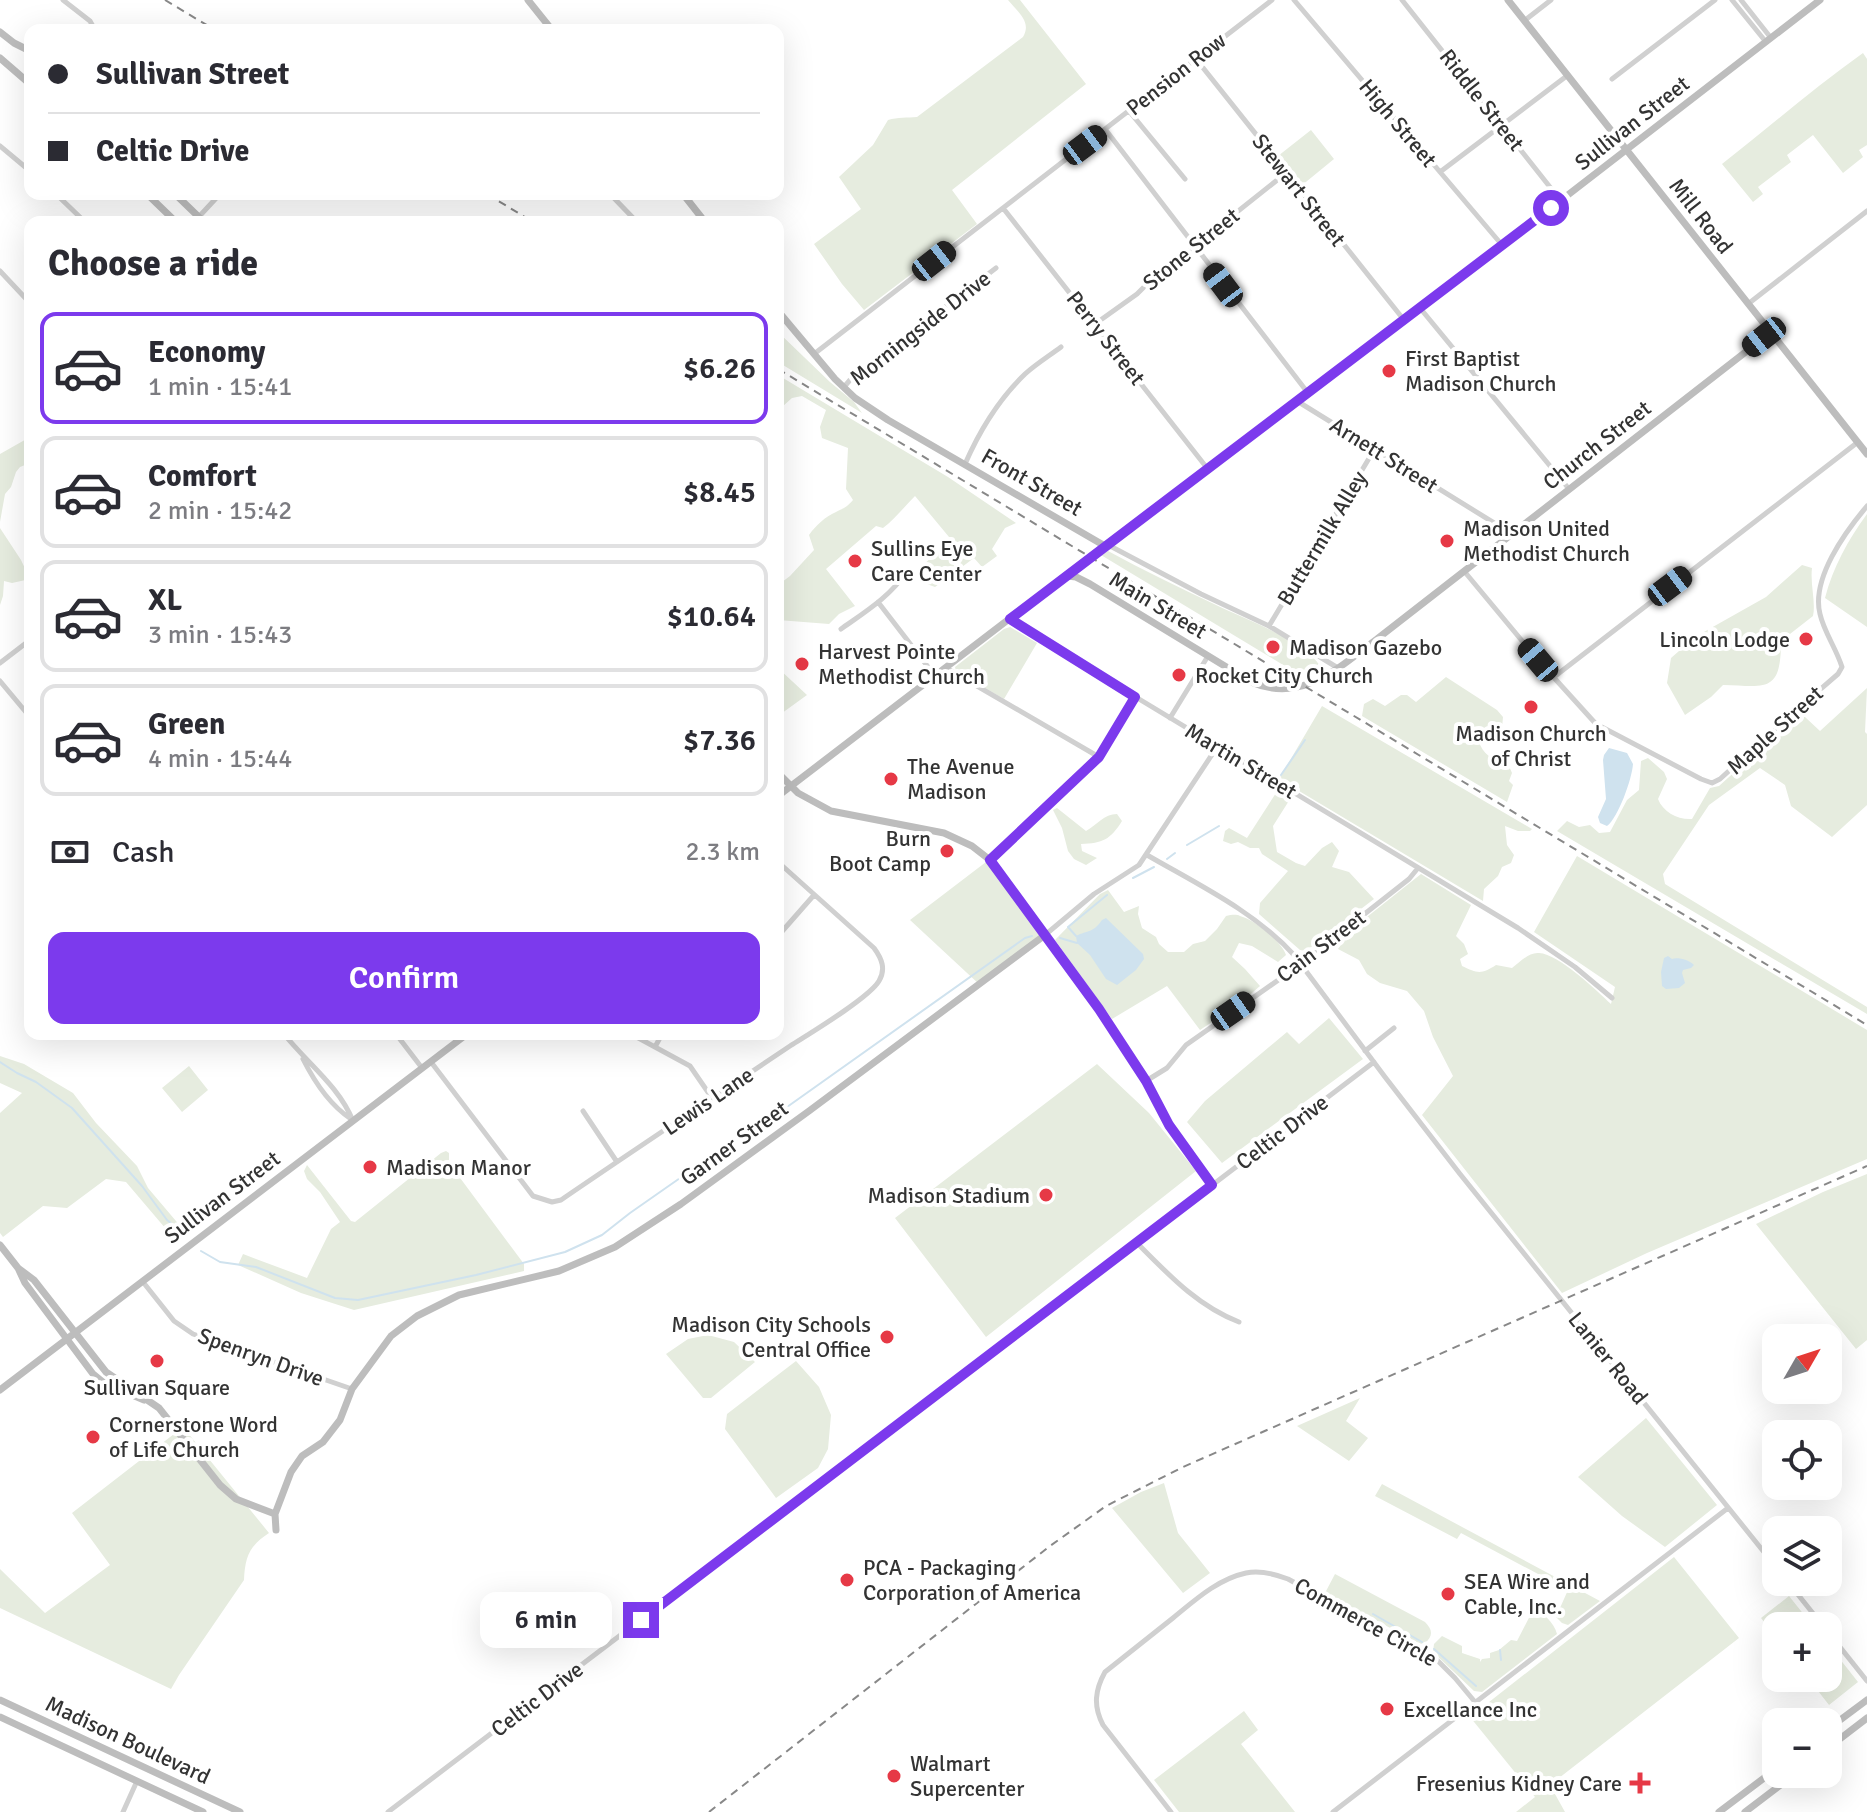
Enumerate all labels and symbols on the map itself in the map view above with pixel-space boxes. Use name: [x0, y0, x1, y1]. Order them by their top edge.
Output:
street label: Pension Row: [1121, 27, 1231, 121]
street label: Riddle Street: [1434, 44, 1530, 157]
street label: Sullivan Street: [1569, 70, 1695, 176]
street label: High Street: [1353, 74, 1443, 173]
car: [1059, 121, 1111, 169]
street label: Stewart Street: [1247, 128, 1352, 252]
street label: Mill Road: [1663, 173, 1739, 259]
route start: [1533, 190, 1569, 226]
street label: Stone Street: [1137, 202, 1245, 296]
car: [908, 237, 960, 285]
car: [1199, 259, 1247, 311]
street label: Morningside Drive: [844, 265, 996, 391]
street label: Perry Street: [1061, 286, 1151, 391]
car: [1738, 313, 1790, 361]
place label: First Baptist Madison Church: [1405, 345, 1557, 397]
marker: First Baptist Madison Church: [1380, 362, 1398, 380]
street label: Church Street: [1538, 394, 1657, 495]
street label: Arnett Street: [1325, 411, 1443, 499]
street label: Front Street: [977, 442, 1087, 522]
street label: Buttermilk Alley: [1271, 465, 1373, 610]
place label: Madison United Methodist Church: [1463, 515, 1630, 567]
marker: Madison United Methodist Church: [1438, 532, 1456, 550]
place label: Sullins Eye Care Center: [871, 535, 982, 587]
marker: Sullins Eye Care Center: [846, 552, 864, 570]
car: [1644, 562, 1696, 610]
street label: Main Street: [1104, 565, 1212, 645]
place label: Lincoln Lodge: [1659, 626, 1790, 653]
marker: Lincoln Lodge: [1797, 630, 1815, 648]
place label: Madison Gazebo: [1289, 634, 1442, 661]
car: [1513, 634, 1563, 686]
place label: Harvest Pointe Methodist Church: [818, 638, 985, 690]
marker: Madison Gazebo: [1264, 638, 1282, 656]
marker: Harvest Pointe Methodist Church: [793, 655, 811, 673]
place label: Rocket City Church: [1195, 662, 1373, 689]
marker: Rocket City Church: [1170, 666, 1188, 684]
street label: Maple Street: [1721, 680, 1829, 780]
marker: Madison Church of Christ: [1522, 698, 1540, 716]
street label: Martin Street: [1180, 717, 1302, 805]
place label: Madison Church of Christ: [1455, 720, 1607, 772]
place label: The Avenue Madison: [907, 753, 1014, 805]
marker: The Avenue Madison: [882, 770, 900, 788]
place label: Burn Boot Camp: [829, 825, 931, 877]
marker: Burn Boot Camp: [938, 842, 956, 860]
street label: Cain Street: [1271, 904, 1371, 988]
car: [1206, 987, 1260, 1035]
street label: Lewis Lane: [657, 1061, 759, 1141]
street label: Celtic Drive: [1231, 1089, 1333, 1175]
street label: Garner Street: [675, 1095, 793, 1191]
street label: Sullivan Street: [159, 1145, 285, 1249]
place label: Madison Manor: [386, 1154, 531, 1181]
marker: Madison Manor: [361, 1158, 379, 1176]
place label: Madison Stadium: [868, 1182, 1030, 1209]
marker: Madison Stadium: [1037, 1186, 1055, 1204]
street label: Lanier Road: [1562, 1306, 1654, 1410]
place label: Madison City Schools Central Office: [671, 1311, 871, 1363]
street label: Spenryn Drive: [194, 1322, 328, 1392]
north arrow: [1762, 1324, 1842, 1404]
marker: Madison City Schools Central Office: [878, 1328, 896, 1346]
marker: Sullivan Square: [148, 1352, 166, 1370]
place label: Sullivan Square: [84, 1374, 230, 1401]
place label: Cornerstone Word of Life Church: [109, 1411, 278, 1463]
marker: Cornerstone Word of Life Church: [84, 1428, 102, 1446]
place label: PCA - Packaging Corporation of America: [863, 1554, 1081, 1606]
place label: SEA Wire and Cable, Inc.: [1464, 1568, 1590, 1620]
marker: PCA - Packaging Corporation of America: [838, 1571, 856, 1589]
street label: Commerce Circle: [1290, 1572, 1442, 1672]
marker: SEA Wire and Cable, Inc.: [1439, 1585, 1457, 1603]
callout: 6 min: [481, 1592, 613, 1648]
route end: [623, 1602, 659, 1638]
street label: Celtic Drive: [486, 1656, 588, 1742]
street label: Madison Boulevard: [41, 1690, 215, 1790]
place label: Excellance Inc: [1403, 1696, 1537, 1723]
marker: Excellance Inc: [1378, 1700, 1396, 1718]
place label: Walmart Supercenter: [910, 1750, 1024, 1802]
marker: Walmart Supercenter: [885, 1767, 903, 1785]
place label: Fresenius Kidney Care: [1416, 1770, 1622, 1797]
marker: Fresenius Kidney Care: [1629, 1772, 1651, 1794]

